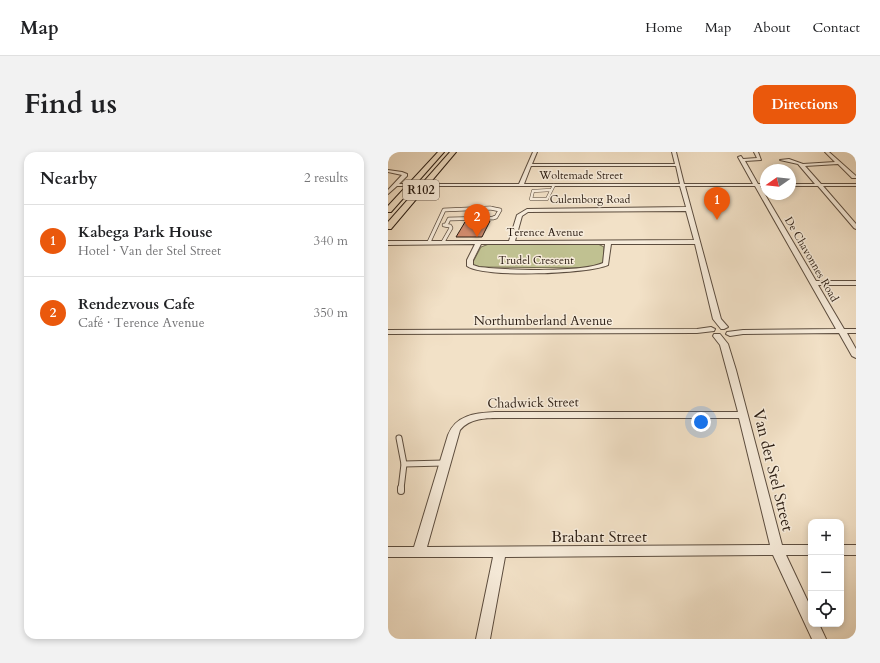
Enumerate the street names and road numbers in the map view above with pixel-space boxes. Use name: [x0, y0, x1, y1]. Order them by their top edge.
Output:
street label: Woltemade Street: [538, 168, 623, 183]
road number: R102: [403, 180, 439, 200]
street label: Culemborg Road: [550, 192, 630, 207]
street label: De Chavonnes Road: [781, 214, 842, 305]
street label: Terence Avenue: [507, 225, 583, 240]
street label: Trudel Crescent: [498, 253, 574, 268]
street label: Northumberland Avenue: [474, 312, 612, 330]
street label: Chadwick Street: [487, 393, 579, 413]
street label: Van der Stel Street: [747, 407, 799, 534]
street label: Brabant Street: [551, 526, 647, 548]

